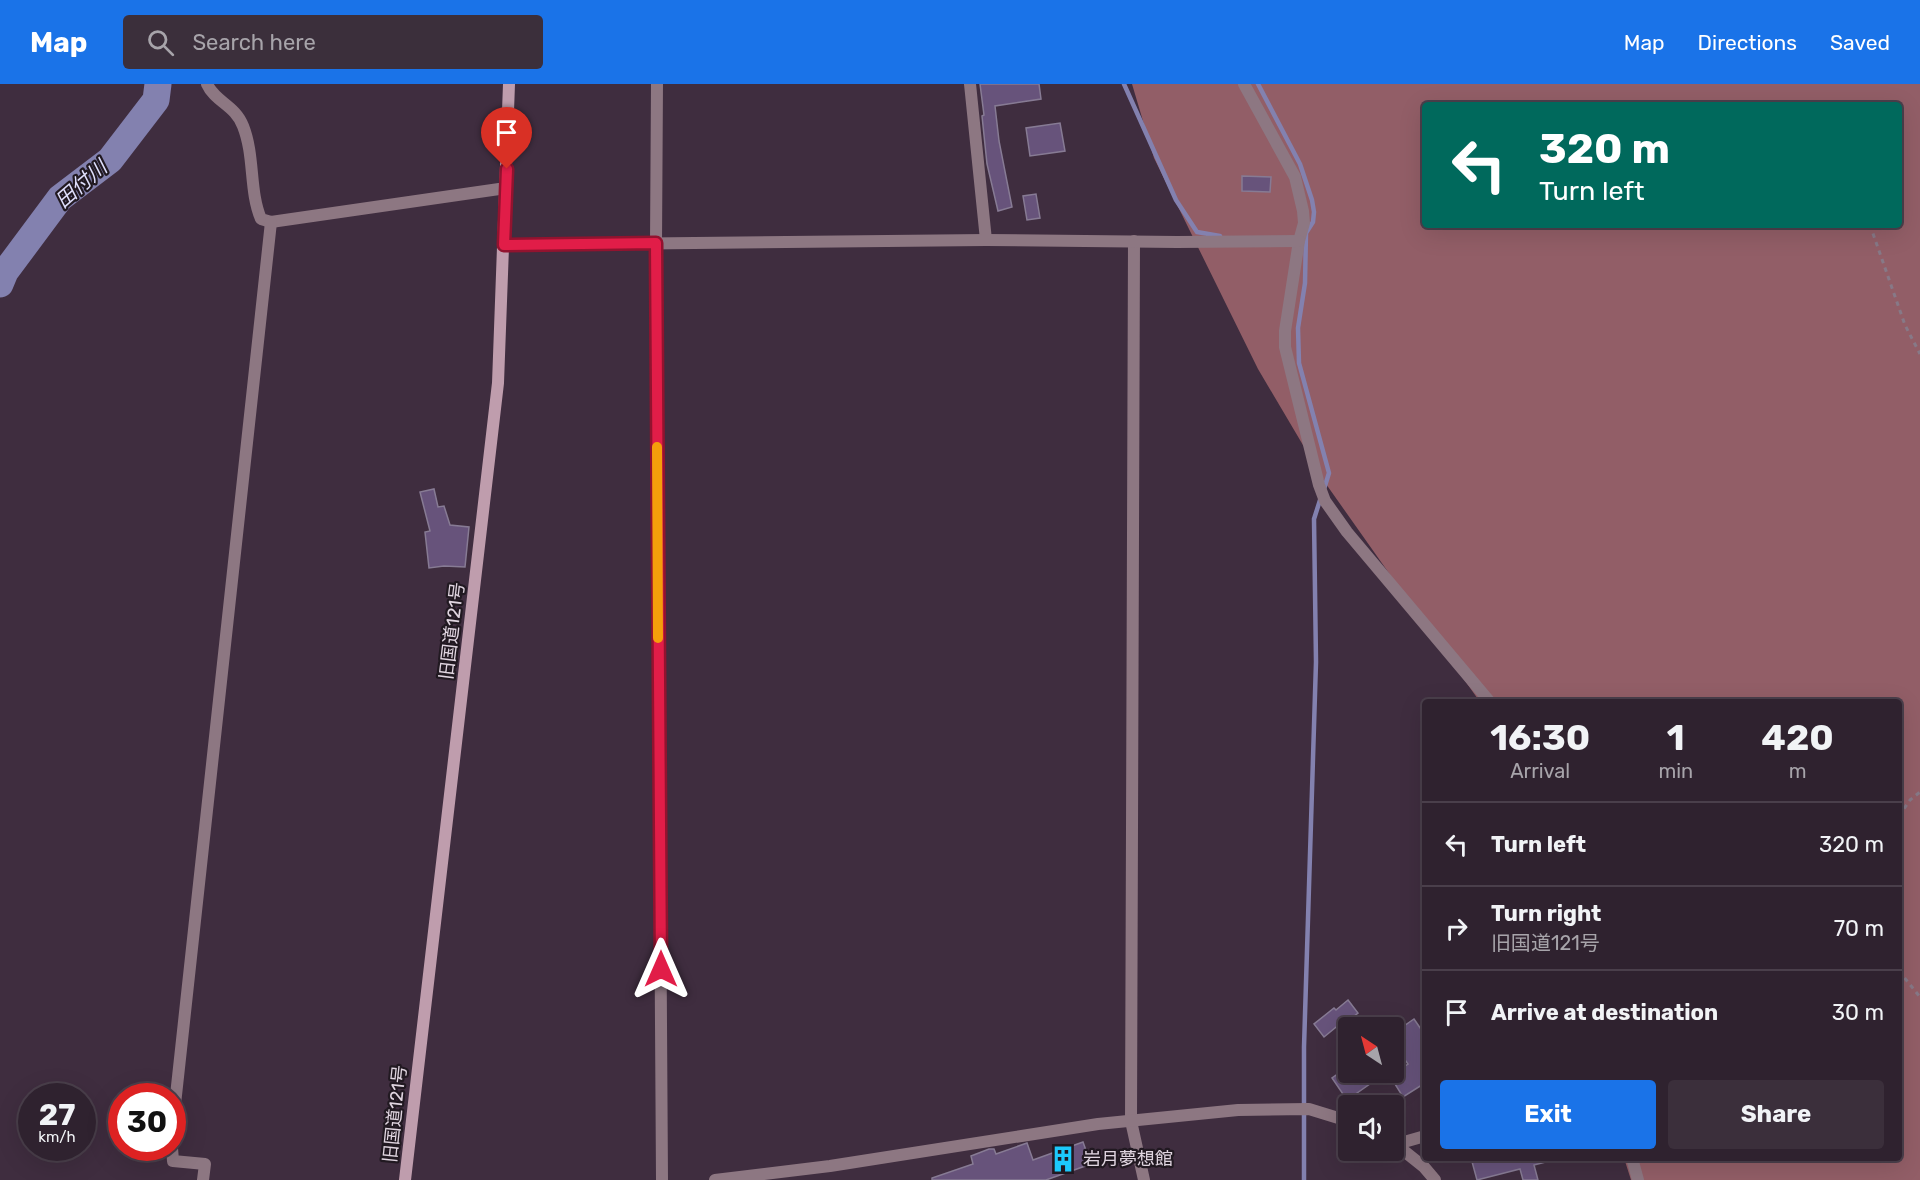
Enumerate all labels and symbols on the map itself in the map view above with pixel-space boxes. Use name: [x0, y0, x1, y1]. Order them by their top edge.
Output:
pin: [481, 107, 532, 169]
water label: 田付川: [50, 154, 113, 213]
street label: 旧国道121号: [435, 581, 469, 681]
position arrow: [629, 937, 693, 1001]
north arrow: [1338, 1017, 1404, 1083]
street label: 旧国道121号: [379, 1064, 411, 1164]
speed limit sign: 30: [108, 1083, 186, 1161]
building icon: 岩月夢想館: [1048, 1144, 1078, 1174]
place label: 岩月夢想館: [1083, 1148, 1173, 1170]

